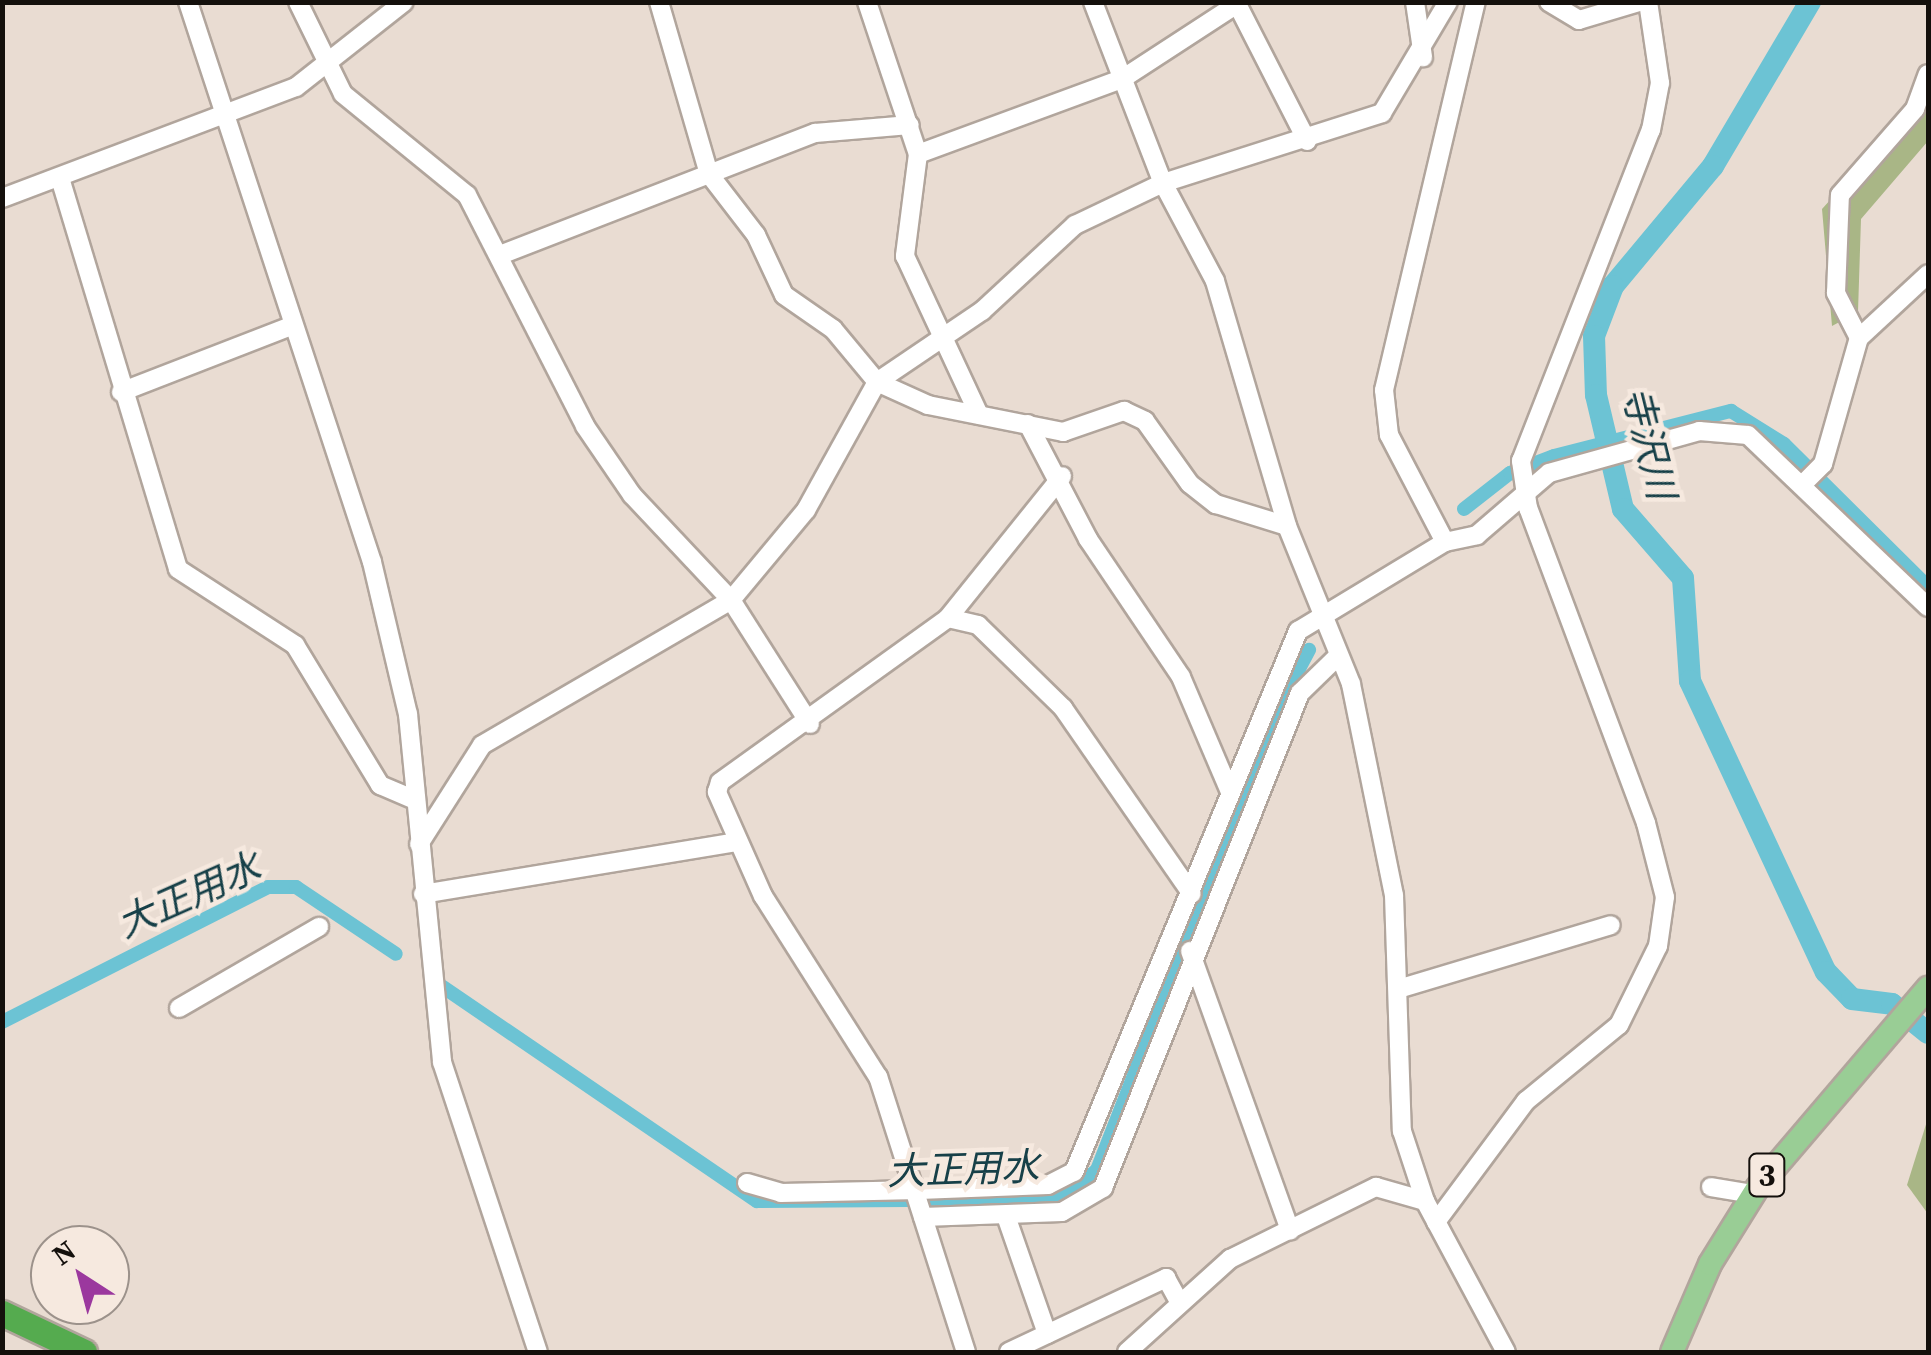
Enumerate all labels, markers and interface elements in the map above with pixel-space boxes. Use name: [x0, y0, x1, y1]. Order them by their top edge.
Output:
water label: 寺沢川: [1612, 382, 1684, 504]
water label: 大正用水: [110, 844, 268, 948]
water label: 大正用水: [886, 1145, 1040, 1195]
road number: 3: [1747, 1148, 1787, 1202]
north arrow: [30, 1225, 130, 1325]
text: N: [44, 1231, 83, 1274]

